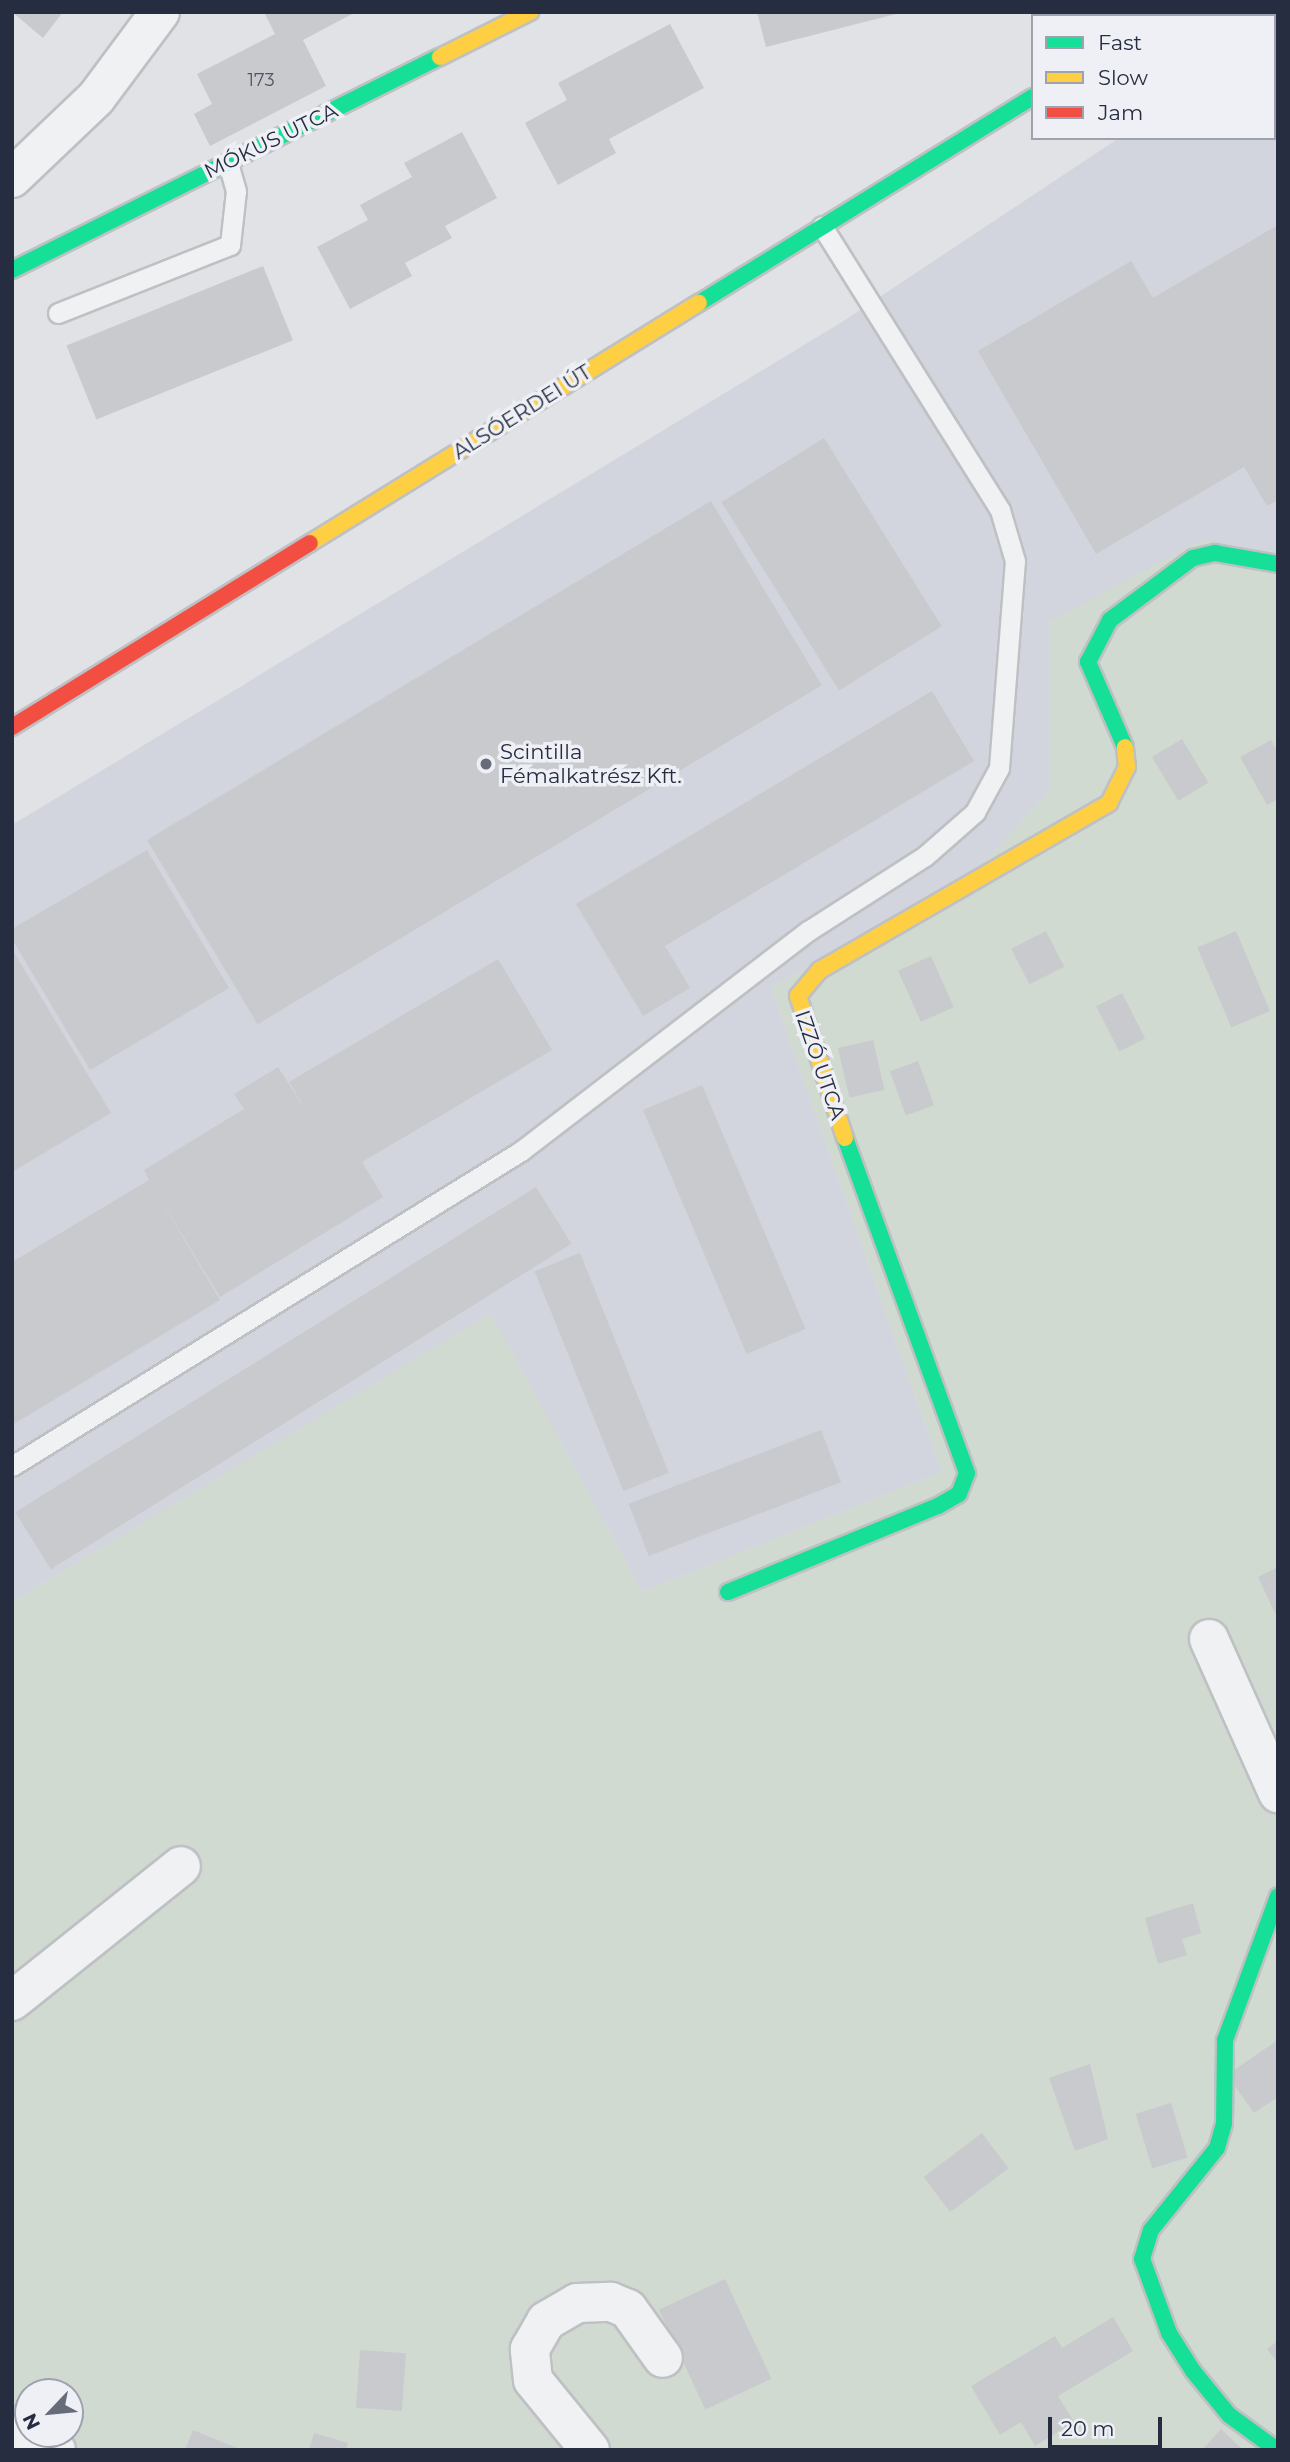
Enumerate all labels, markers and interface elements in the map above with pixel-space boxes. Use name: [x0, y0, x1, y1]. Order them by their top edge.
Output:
legend: [1031, 14, 1276, 140]
text: Fast: [1098, 30, 1142, 55]
text: Slow: [1098, 65, 1148, 90]
house number: 173: [247, 69, 275, 91]
street label: MÓKUS UTCA: [200, 98, 342, 184]
text: Jam: [1098, 100, 1143, 125]
street label: ALSÓERDEI ÚT: [448, 359, 596, 465]
place label: Scintilla Fémalkatrész Kft.: [500, 739, 682, 789]
marker: Scintilla Fémalkatrész Kft.: [478, 756, 494, 772]
street label: IZZÓ UTCA: [789, 1007, 851, 1123]
north arrow: [14, 2378, 84, 2448]
scale bar: [1052, 2402, 1166, 2446]
text: N: [18, 2410, 45, 2433]
text: 20 m: [1061, 2416, 1115, 2441]

